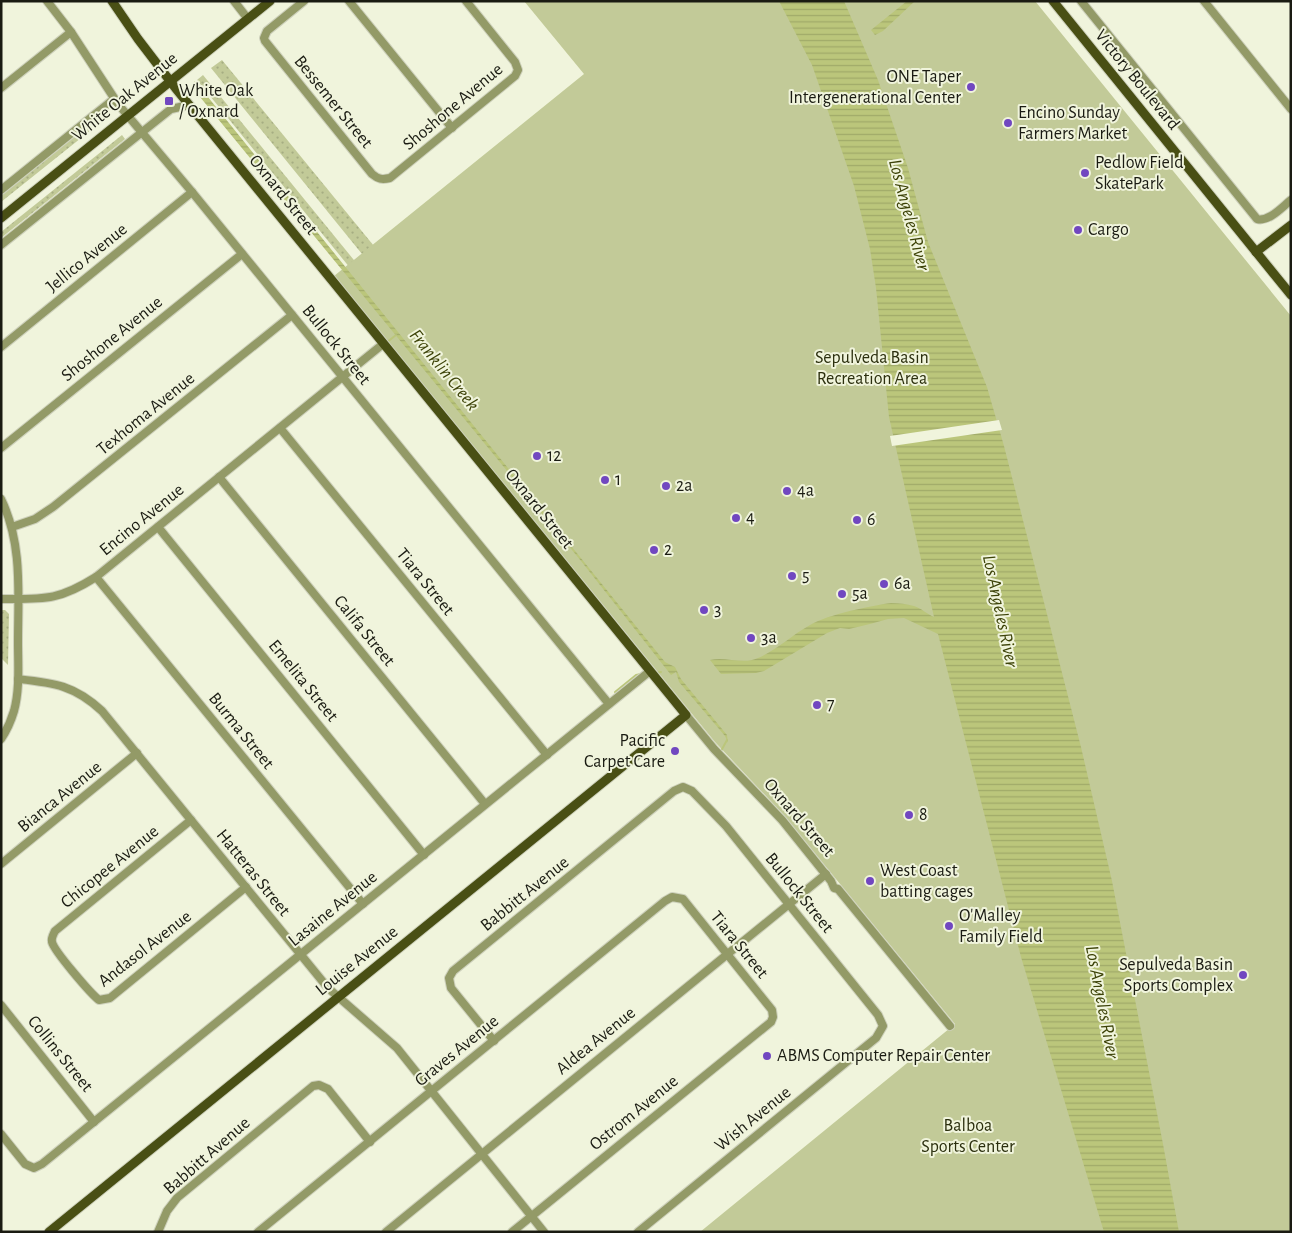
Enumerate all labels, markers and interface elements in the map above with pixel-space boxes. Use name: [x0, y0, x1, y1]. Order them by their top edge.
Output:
street label: Victory Boulevard: [1091, 26, 1183, 134]
street label: White Oak Avenue: [69, 49, 181, 145]
street label: Bessemer Street: [290, 52, 376, 152]
street label: Shoshone Avenue: [400, 60, 506, 154]
place label: ONE Taper Intergenerational Center: [789, 68, 961, 107]
marker: ONE Taper Intergenerational Center: [965, 81, 977, 93]
place label: White Oak / Oxnard: [179, 82, 254, 121]
marker: White Oak / Oxnard: [163, 95, 175, 107]
place label: Encino Sunday Farmers Market: [1018, 104, 1128, 143]
marker: Encino Sunday Farmers Market: [1002, 117, 1014, 129]
street label: Oxnard Street: [245, 152, 321, 239]
place label: Pedlow Field SkatePark: [1095, 154, 1184, 193]
water label: Los Angeles River: [885, 157, 933, 274]
marker: Pedlow Field SkatePark: [1079, 167, 1091, 179]
street label: Jellico Avenue: [43, 220, 131, 296]
place label: Cargo: [1088, 221, 1129, 239]
marker: Cargo: [1072, 224, 1084, 236]
street label: Shoshone Avenue: [58, 293, 166, 385]
street label: Bullock Street: [298, 302, 374, 389]
water label: Franklin Creek: [406, 326, 483, 414]
park label: Sepulveda Basin Recreation Area: [815, 349, 929, 388]
street label: Texhoma Avenue: [94, 369, 198, 459]
place label: 12: [547, 447, 561, 465]
marker: 12: [531, 450, 543, 462]
street label: Oxnard Street: [501, 466, 577, 553]
place label: 1: [615, 471, 621, 489]
marker: 1: [599, 474, 611, 486]
place label: 2a: [676, 477, 693, 495]
marker: 2a: [660, 480, 672, 492]
street label: Encino Avenue: [96, 481, 188, 559]
place label: 4a: [797, 482, 814, 500]
marker: 4a: [781, 485, 793, 497]
place label: 4: [746, 509, 755, 527]
place label: 6: [867, 511, 875, 529]
marker: 4: [730, 512, 742, 524]
marker: 6: [851, 514, 863, 526]
place label: 2: [664, 541, 672, 559]
marker: 2: [648, 544, 660, 556]
street label: Tiara Street: [393, 545, 458, 619]
water label: Los Angeles River: [979, 553, 1021, 670]
place label: 5: [802, 567, 810, 585]
marker: 5: [786, 570, 798, 582]
place label: 6a: [894, 575, 911, 593]
marker: 6a: [878, 578, 890, 590]
place label: 5a: [852, 585, 868, 603]
marker: 5a: [836, 588, 848, 600]
street label: Califa Street: [330, 592, 398, 670]
place label: 3: [714, 601, 721, 619]
marker: 3: [698, 604, 710, 616]
place label: 3a: [761, 629, 777, 647]
marker: 3a: [745, 632, 757, 644]
street label: Emelita Street: [265, 637, 341, 725]
street label: Burma Street: [205, 689, 277, 773]
place label: 7: [827, 696, 835, 714]
marker: 7: [811, 699, 823, 711]
place label: Pacific Carpet Care: [584, 732, 665, 771]
marker: Pacific Carpet Care: [669, 745, 681, 757]
street label: Bianca Avenue: [15, 758, 105, 836]
street label: Oxnard Street: [760, 775, 838, 861]
place label: 8: [919, 806, 928, 824]
marker: 8: [903, 809, 915, 821]
street label: Chicopee Avenue: [58, 822, 162, 912]
street label: Hatteras Street: [213, 826, 293, 920]
street label: Bullock Street: [761, 850, 837, 937]
street label: Babbitt Avenue: [477, 853, 573, 935]
place label: West Coast batting cages: [880, 862, 973, 901]
street label: Lasaine Avenue: [285, 868, 381, 950]
marker: West Coast batting cages: [864, 875, 876, 887]
street label: Andasol Avenue: [95, 907, 195, 991]
place label: O'Malley Family Field: [959, 907, 1043, 946]
street label: Tiara Street: [707, 908, 772, 982]
marker: O'Malley Family Field: [943, 920, 955, 932]
street label: Louise Avenue: [312, 923, 402, 999]
water label: Los Angeles River: [1082, 944, 1122, 1061]
place label: Sepulveda Basin Sports Complex: [1119, 956, 1233, 995]
marker: Sepulveda Basin Sports Complex: [1237, 969, 1249, 981]
street label: Aldea Avenue: [553, 1004, 639, 1078]
street label: Collins Street: [24, 1012, 96, 1096]
street label: Graves Avenue: [412, 1012, 502, 1090]
place label: ABMS Computer Repair Center: [777, 1047, 990, 1065]
marker: ABMS Computer Repair Center: [761, 1050, 773, 1062]
street label: Ostrom Avenue: [586, 1072, 682, 1154]
street label: Wish Avenue: [712, 1083, 794, 1155]
street label: Babbitt Avenue: [160, 1114, 254, 1198]
park label: Balboa Sports Center: [921, 1117, 1015, 1156]

